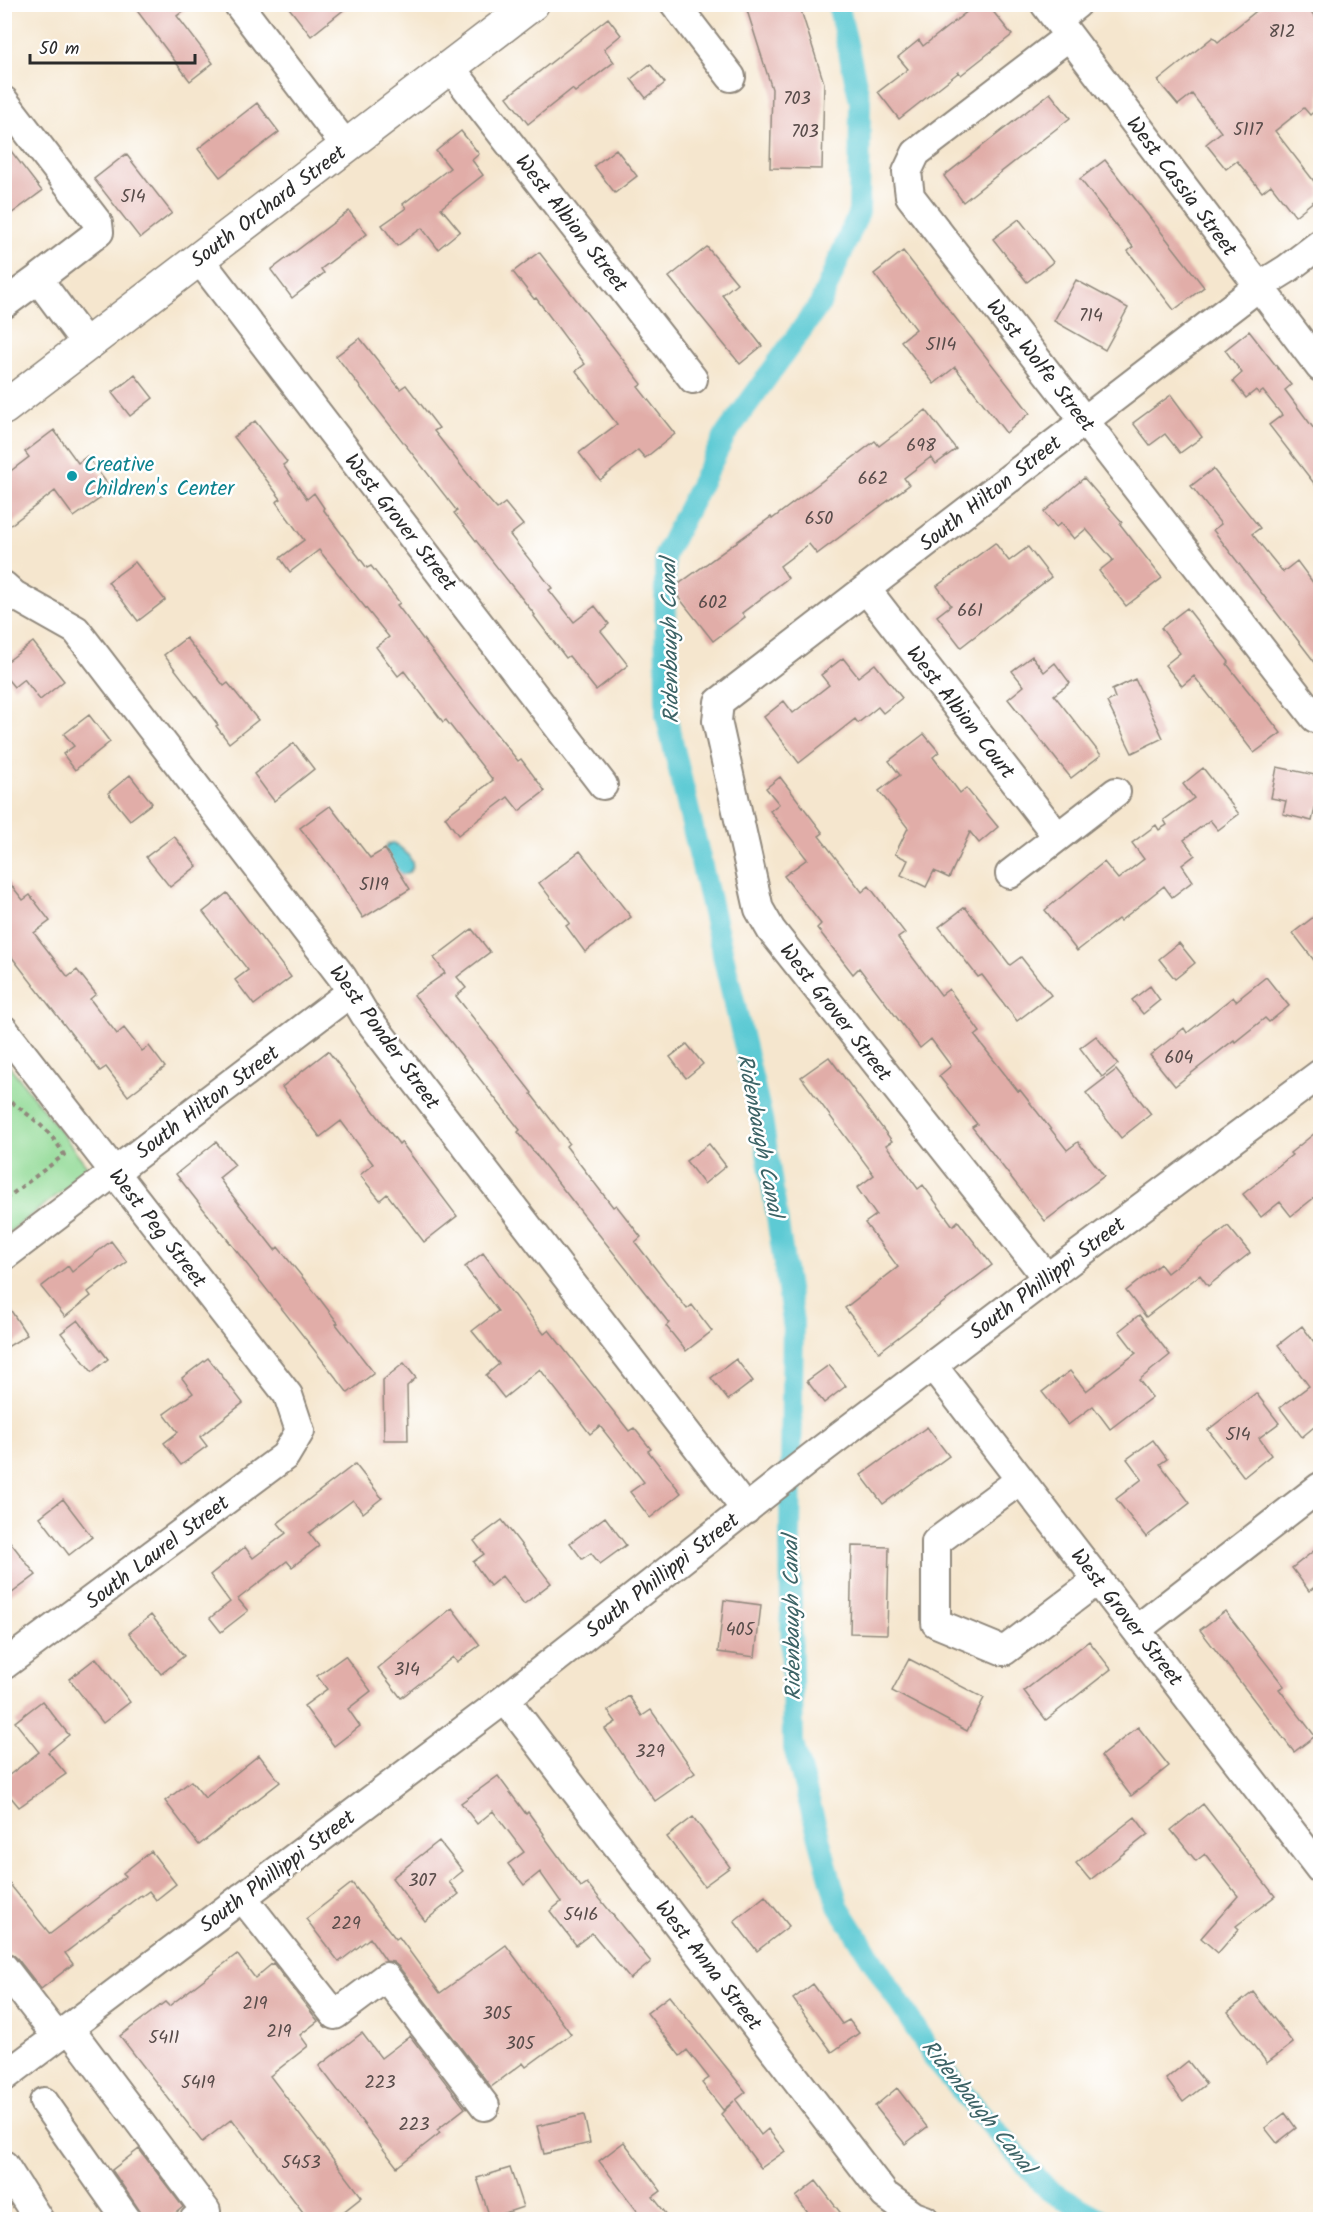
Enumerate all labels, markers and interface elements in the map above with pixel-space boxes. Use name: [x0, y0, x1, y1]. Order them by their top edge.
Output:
house number: 812: [1269, 18, 1295, 47]
scale bar: [30, 27, 195, 65]
text: 50 m: [39, 35, 79, 64]
house number: 703: [783, 85, 811, 114]
street label: West Cassia Street: [1117, 110, 1245, 265]
house number: 5117: [1233, 116, 1263, 145]
house number: 703: [791, 118, 819, 147]
street label: South Orchard Street: [184, 137, 355, 277]
street label: West Albion Street: [506, 148, 636, 301]
house number: 514: [120, 183, 146, 212]
street label: West Wolfe Street: [977, 292, 1103, 440]
house number: 714: [1079, 302, 1103, 331]
house number: 5114: [926, 331, 957, 360]
street label: South Hilton Street: [912, 427, 1070, 561]
house number: 698: [906, 432, 936, 461]
street label: West Grover Street: [335, 447, 465, 600]
place label: Creative Children's Center: [84, 449, 235, 506]
house number: 662: [858, 465, 888, 494]
marker: Creative Children's Center: [65, 469, 79, 483]
house number: 650: [805, 505, 833, 534]
water label: Ridenbaugh Canal: [652, 553, 690, 724]
house number: 602: [698, 589, 728, 618]
house number: 661: [957, 597, 983, 626]
street label: West Albion Court: [897, 639, 1023, 787]
house number: 5119: [359, 871, 389, 900]
street label: West Grover Street: [770, 937, 900, 1090]
street label: West Ponder Street: [320, 959, 448, 1118]
street label: South Hilton Street: [129, 1037, 288, 1169]
house number: 604: [1165, 1044, 1194, 1073]
water label: Ridenbaugh Canal: [726, 1051, 792, 1224]
street label: West Peg Street: [100, 1162, 215, 1296]
street label: South Phillippi Street: [963, 1209, 1134, 1349]
house number: 514: [1225, 1421, 1251, 1450]
street label: South Laurel Street: [79, 1487, 238, 1618]
street label: South Phillippi Street: [579, 1505, 748, 1647]
water label: Ridenbaugh Canal: [774, 1530, 812, 1701]
street label: West Grover Street: [1061, 1542, 1191, 1695]
house number: 405: [726, 1616, 756, 1645]
house number: 314: [394, 1656, 420, 1685]
house number: 329: [635, 1738, 665, 1767]
street label: South Phillippi Street: [193, 1802, 364, 1942]
house number: 307: [408, 1867, 436, 1896]
street label: West Anna Street: [646, 1893, 770, 2039]
house number: 5416: [563, 1901, 599, 1930]
house number: 229: [331, 1910, 361, 1939]
house number: 219: [243, 1990, 268, 2019]
house number: 305: [483, 2000, 513, 2029]
house number: 219: [267, 2018, 292, 2047]
house number: 5411: [149, 2024, 179, 2053]
house number: 305: [506, 2030, 536, 2059]
water label: Ridenbaugh Canal: [911, 2032, 1046, 2186]
house number: 5419: [181, 2069, 215, 2098]
house number: 223: [364, 2069, 396, 2098]
house number: 223: [398, 2111, 430, 2140]
house number: 5453: [281, 2149, 321, 2178]

